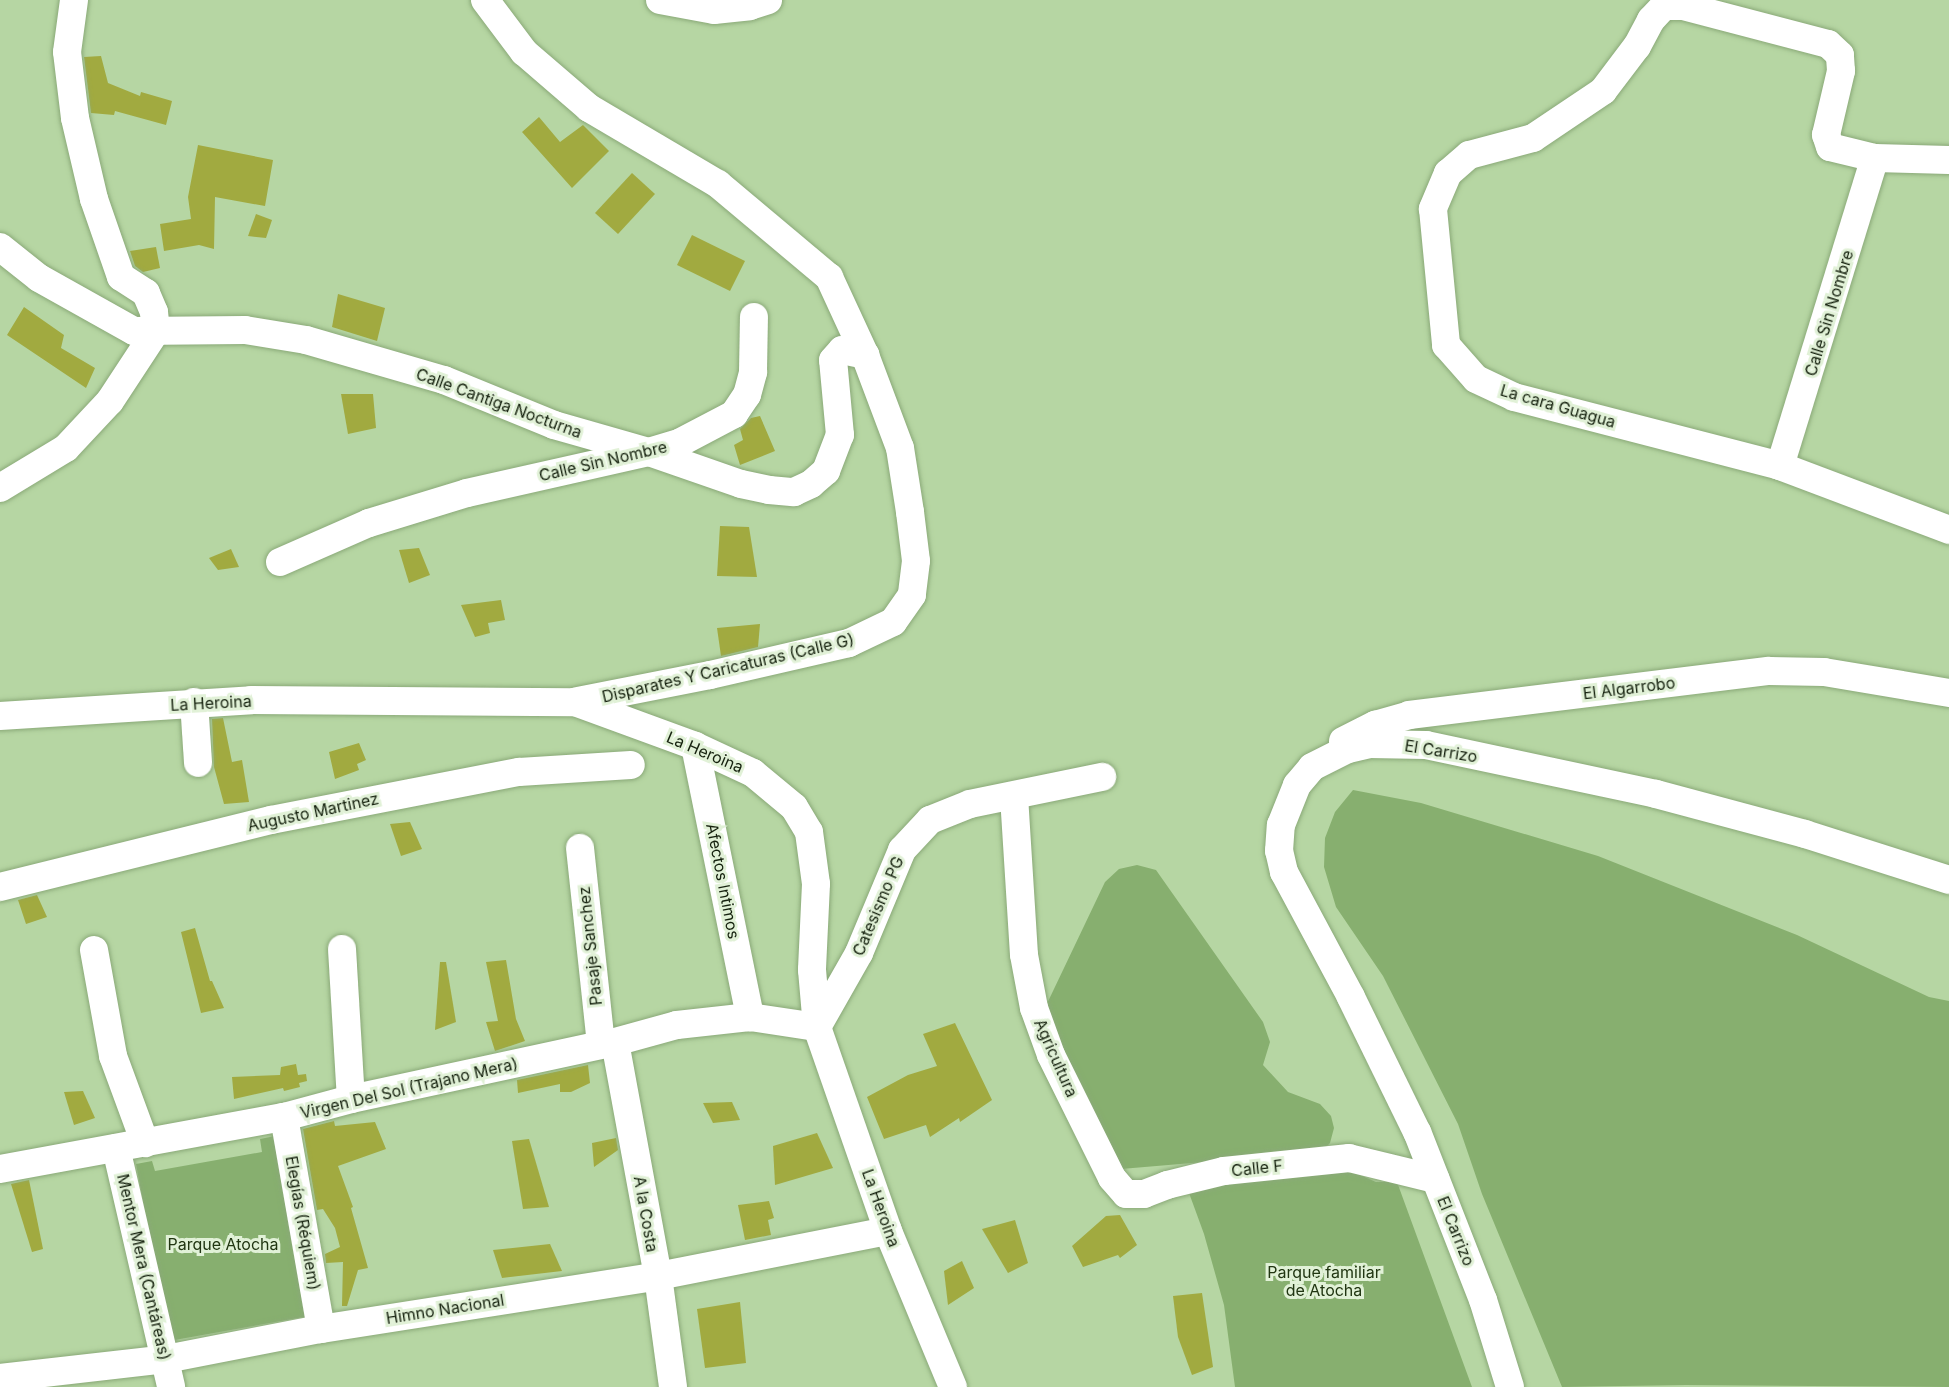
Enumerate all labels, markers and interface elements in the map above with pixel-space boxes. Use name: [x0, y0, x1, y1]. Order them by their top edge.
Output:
street label: Calle Sin Nombre: [1801, 248, 1857, 378]
street label: Calle Cantiga Nocturna: [414, 364, 584, 442]
street label: La cara Guagua: [1498, 380, 1618, 432]
street label: Calle Sin Nombre: [537, 437, 669, 485]
street label: Disparates Y Caricaturas (Calle G): [600, 630, 856, 706]
street label: El Algarrobo: [1582, 673, 1676, 703]
street label: La Heroina: [170, 691, 252, 715]
street label: La Heroina: [664, 727, 746, 777]
street label: El Carrizo: [1403, 736, 1479, 766]
street label: Augusto Martinez: [246, 789, 380, 835]
street label: Afectos Intimos: [702, 822, 744, 940]
street label: Catesismo PG: [848, 853, 908, 959]
street label: Pasaje Sanchez: [574, 886, 606, 1006]
street label: Agricultura: [1030, 1016, 1082, 1100]
street label: Virgen Del Sol (Trajano Mera): [298, 1054, 520, 1122]
street label: Elegías (Réquiem): [282, 1154, 324, 1292]
street label: Calle F: [1230, 1156, 1284, 1180]
street label: La Heroina: [858, 1166, 904, 1250]
street label: Mentor Mera (Cantáreas): [113, 1172, 175, 1362]
street label: A la Costa: [630, 1174, 662, 1254]
street label: El Carrizo: [1433, 1193, 1479, 1269]
park label: Parque Atocha: [167, 1234, 279, 1254]
park label: Parque familiar de Atocha: [1267, 1262, 1381, 1300]
street label: Himno Nacional: [385, 1290, 505, 1328]

